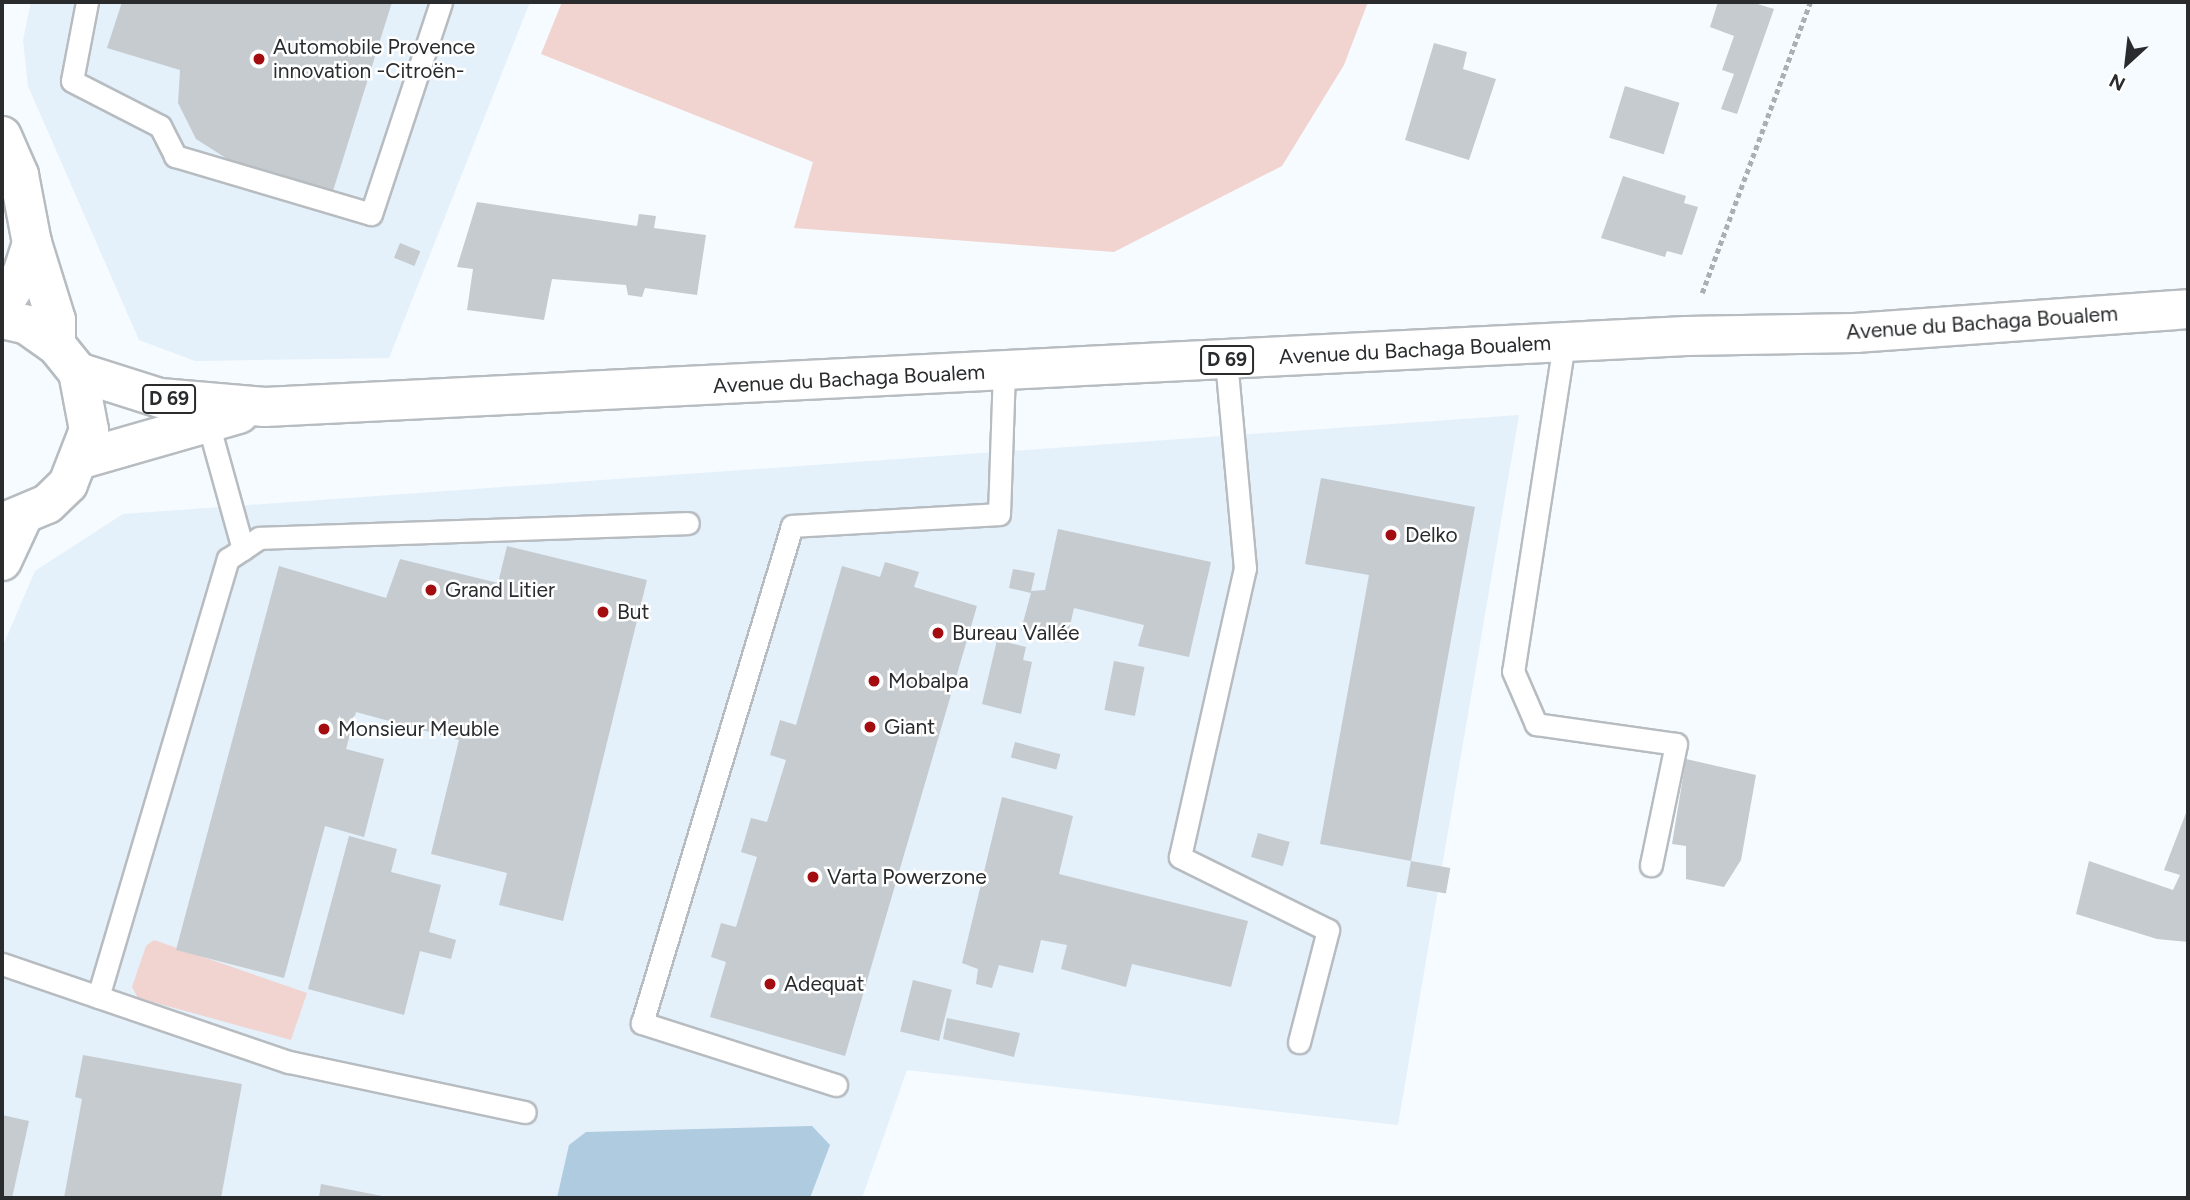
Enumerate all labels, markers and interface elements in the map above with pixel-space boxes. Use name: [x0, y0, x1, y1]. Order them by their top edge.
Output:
north arrow: [2092, 28, 2162, 98]
place label: Automobile Provence innovation -Citroën-: [273, 34, 475, 84]
marker: Automobile Provence innovation -Citroën-: [251, 51, 267, 67]
text: N: [2105, 69, 2129, 96]
street label: Avenue du Bachaga Boualem: [1845, 301, 2119, 345]
street label: Avenue du Bachaga Boualem: [1278, 330, 1552, 370]
road number: D 69: [1199, 344, 1255, 376]
street label: Avenue du Bachaga Boualem: [712, 359, 986, 399]
road number: D 69: [141, 384, 197, 414]
place label: Delko: [1405, 522, 1458, 548]
marker: Delko: [1383, 527, 1399, 543]
place label: Grand Litier: [445, 577, 555, 603]
marker: Grand Litier: [423, 582, 439, 598]
place label: But: [617, 599, 649, 625]
marker: But: [595, 604, 611, 620]
place label: Bureau Vallée: [952, 620, 1079, 646]
marker: Bureau Vallée: [930, 625, 946, 641]
place label: Mobalpa: [888, 668, 969, 694]
marker: Mobalpa: [866, 673, 882, 689]
place label: Giant: [884, 714, 935, 740]
place label: Monsieur Meuble: [338, 716, 499, 742]
marker: Giant: [862, 719, 878, 735]
marker: Monsieur Meuble: [316, 721, 332, 737]
place label: Varta Powerzone: [827, 864, 987, 890]
marker: Varta Powerzone: [805, 869, 821, 885]
place label: Adequat: [784, 971, 864, 997]
marker: Adequat: [762, 976, 778, 992]

